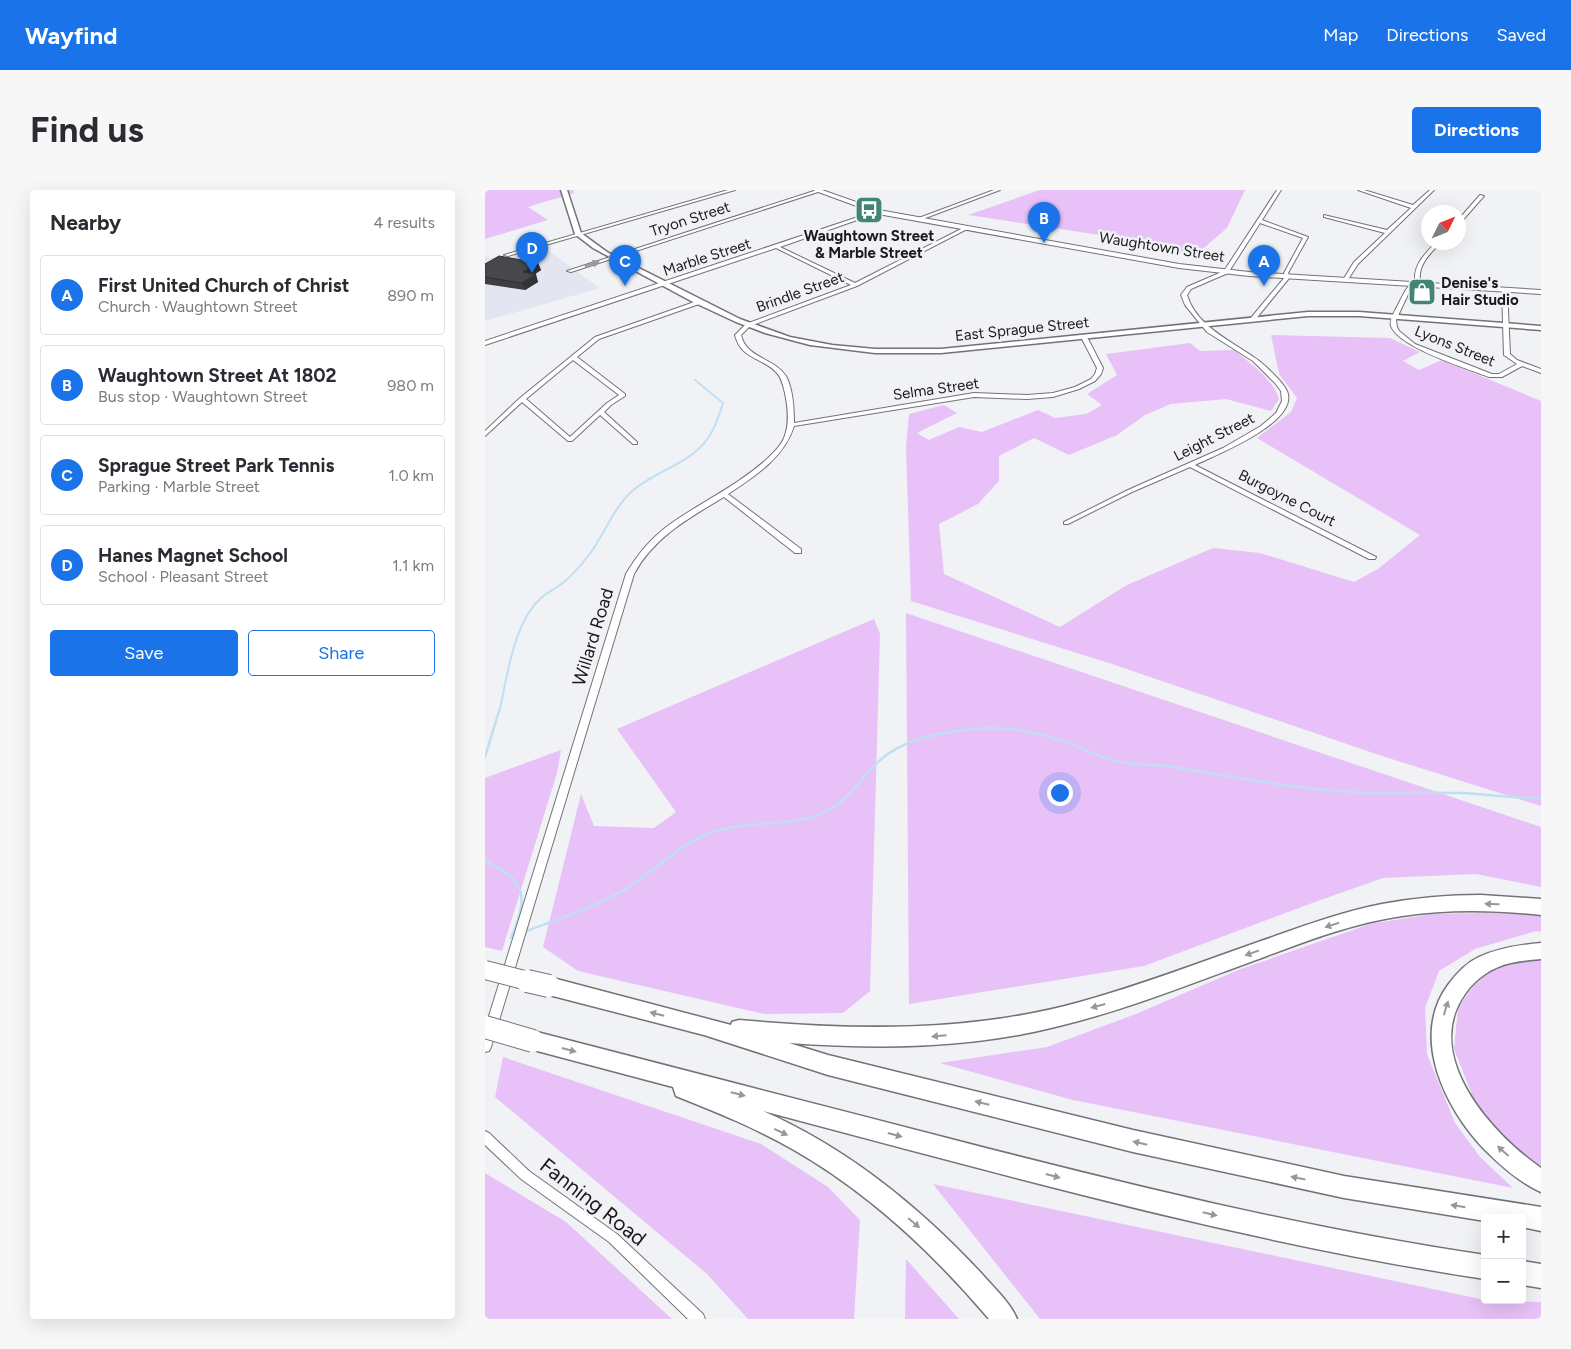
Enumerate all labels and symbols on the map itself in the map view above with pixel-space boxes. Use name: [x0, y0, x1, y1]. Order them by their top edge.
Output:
bus stop icon: Waughtown Street & Marble Street: [854, 195, 884, 225]
street label: Tryon Street: [648, 197, 733, 240]
pin: B: [1028, 202, 1060, 243]
north arrow: [1421, 205, 1466, 250]
place label: Waughtown Street & Marble Street: [804, 227, 934, 262]
street label: Waughtown Street: [1098, 228, 1226, 266]
pin: D: [516, 232, 548, 273]
street label: Marble Street: [661, 234, 754, 280]
pin: C: [609, 245, 641, 286]
pin: A: [1248, 245, 1280, 286]
one-way arrow: [585, 260, 600, 268]
street label: Brindle Street: [754, 268, 847, 316]
place label: Denise's Hair Studio: [1441, 274, 1519, 309]
shop icon: Denise's Hair Studio: [1407, 277, 1437, 307]
street label: East Sprague Street: [954, 313, 1090, 345]
street label: Lyons Street: [1412, 322, 1498, 370]
street label: Selma Street: [892, 374, 981, 404]
street label: Leight Street: [1171, 409, 1258, 465]
street label: Burgoyne Court: [1235, 466, 1339, 530]
street label: Willard Road: [568, 585, 618, 689]
your location: [1047, 780, 1073, 806]
one-way arrow: [1484, 899, 1500, 907]
one-way arrow: [1325, 922, 1340, 930]
one-way arrow: [1244, 949, 1259, 957]
one-way arrow: [1443, 1000, 1451, 1015]
one-way arrow: [1091, 1002, 1106, 1010]
one-way arrow: [650, 1010, 665, 1018]
one-way arrow: [931, 1032, 947, 1040]
one-way arrow: [562, 1047, 577, 1055]
one-way arrow: [730, 1090, 746, 1098]
one-way arrow: [974, 1099, 989, 1107]
one-way arrow: [773, 1128, 788, 1136]
one-way arrow: [888, 1131, 903, 1139]
one-way arrow: [1132, 1139, 1147, 1147]
one-way arrow: [1497, 1145, 1509, 1157]
street label: Fanning Road: [535, 1152, 651, 1251]
one-way arrow: [1045, 1172, 1060, 1180]
one-way arrow: [1290, 1173, 1306, 1181]
one-way arrow: [1450, 1202, 1466, 1210]
one-way arrow: [1203, 1210, 1218, 1218]
one-way arrow: [908, 1218, 921, 1229]

